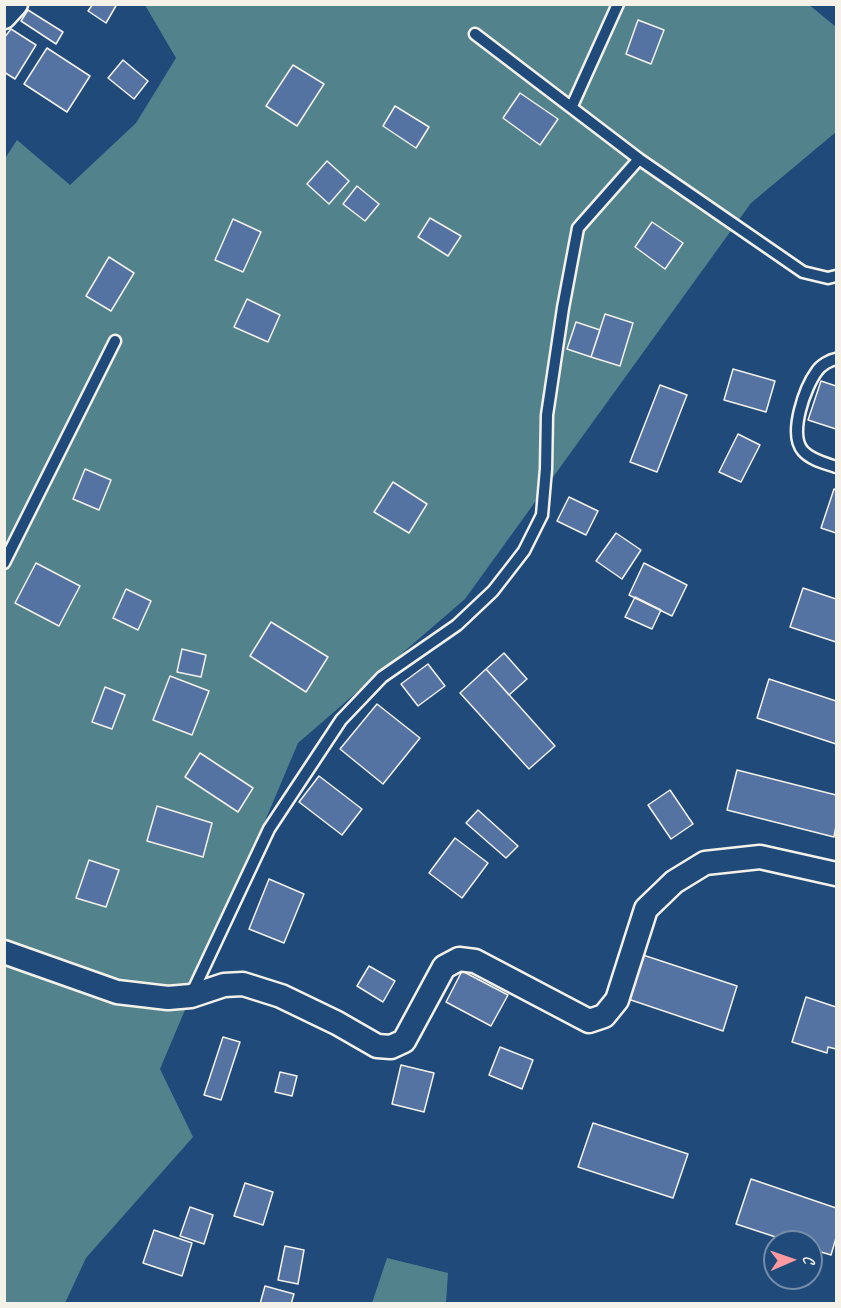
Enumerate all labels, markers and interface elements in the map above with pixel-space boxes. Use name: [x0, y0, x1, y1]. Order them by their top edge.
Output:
north arrow: [763, 1230, 823, 1290]
text: С: [799, 1255, 819, 1264]

